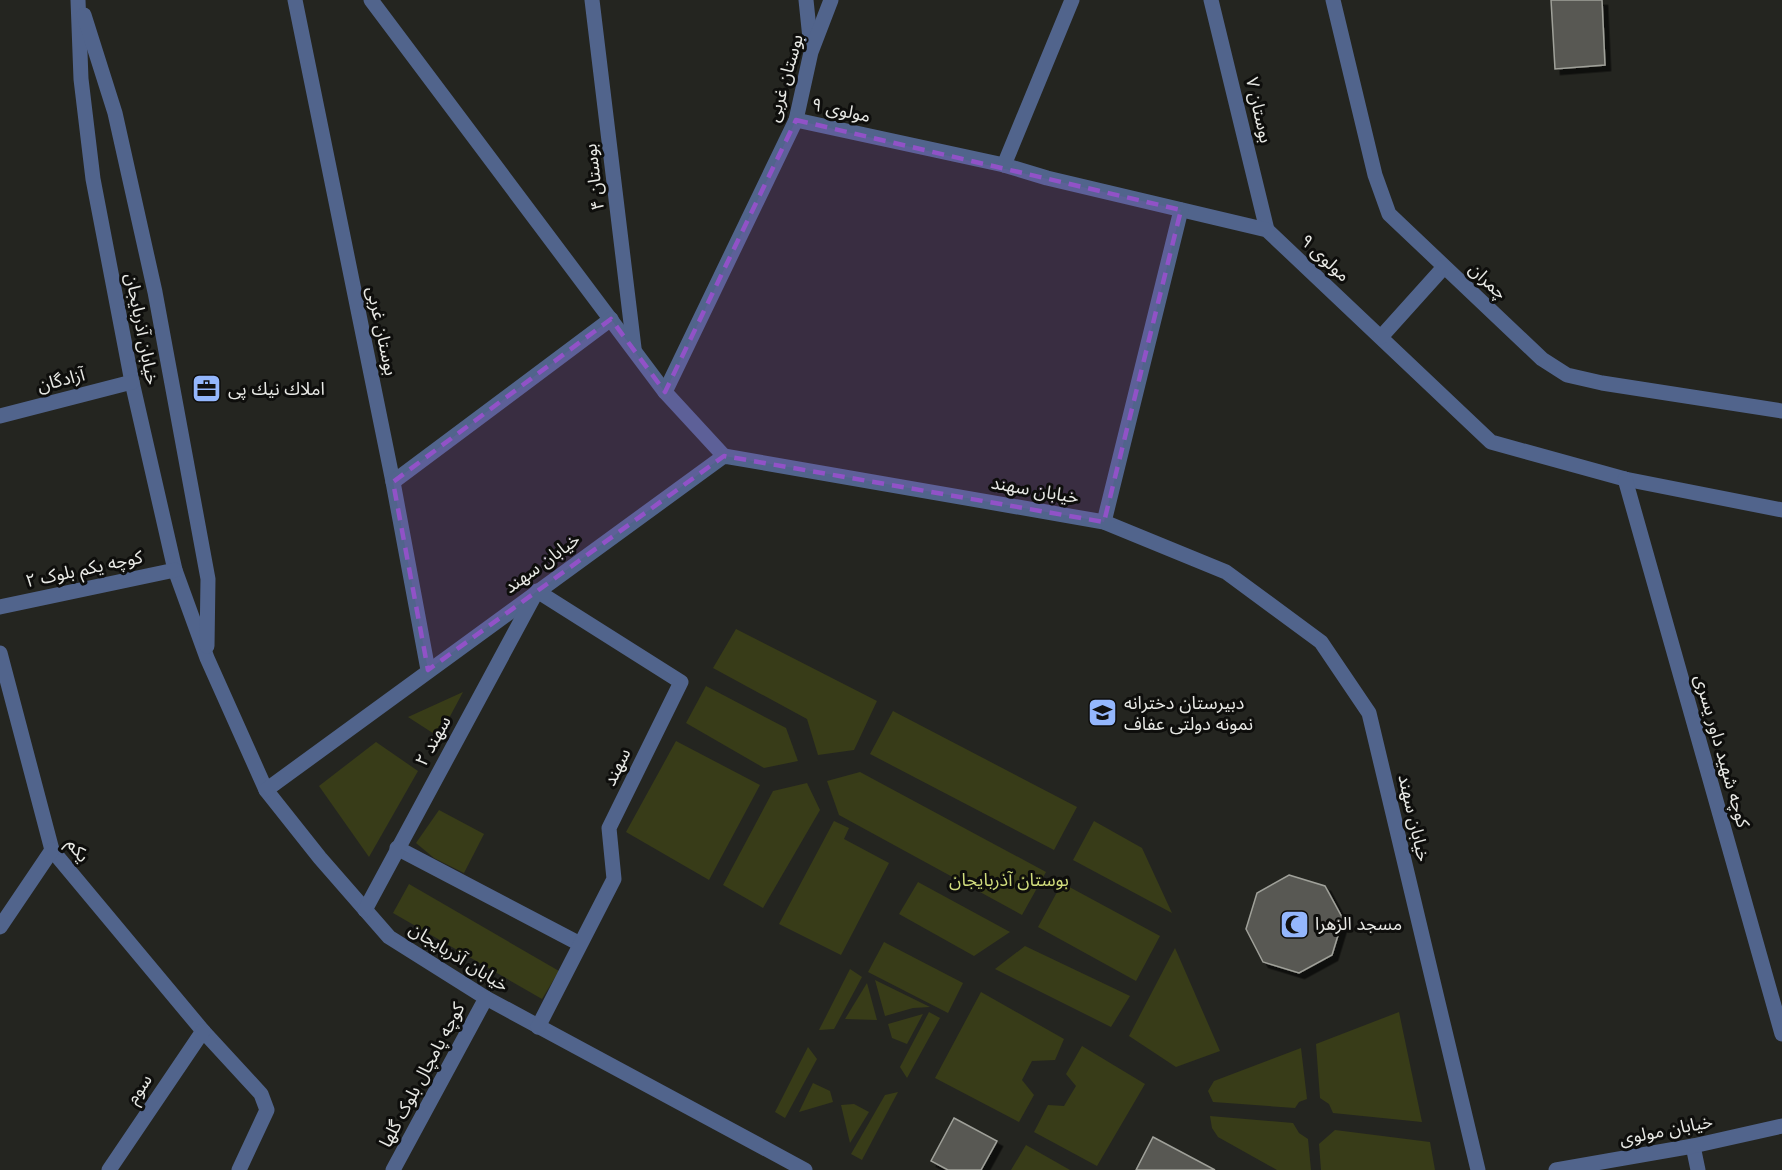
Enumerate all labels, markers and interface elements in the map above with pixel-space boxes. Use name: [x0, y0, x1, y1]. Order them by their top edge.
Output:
street label: بوستان غربی: [761, 31, 809, 125]
street label: بوستان ۷: [1240, 75, 1278, 145]
street label: مولوی ۹: [809, 92, 873, 128]
street label: بوستان ۴: [578, 142, 610, 212]
street label: مولوی ۹: [1295, 229, 1355, 287]
street label: چمران: [1464, 257, 1512, 305]
street label: خیابان آذربایجان: [119, 271, 165, 387]
street label: بوستان غربی: [361, 284, 403, 378]
street label: آزادگان: [35, 362, 88, 397]
office icon: املاك نيك پى: [191, 373, 223, 405]
place label: املاك نيك پى: [228, 377, 325, 401]
street label: خیابان سهند: [989, 470, 1081, 510]
street label: خیابان سهند: [499, 527, 585, 599]
street label: کوچه یکم بلوک ۲: [23, 545, 146, 594]
street label: کوچه شهید داور یسری: [1689, 672, 1755, 831]
place label: دبیرستان دخترانه نمونه دولتی عفاف: [1124, 691, 1253, 736]
school or university icon: دبیرستان دخترانه نمونه دولتی عفاف: [1087, 697, 1119, 729]
street label: سهند ۲: [409, 712, 457, 770]
street label: سهند: [598, 744, 636, 790]
street label: خیابان سهند: [1392, 772, 1436, 864]
street label: یکم: [60, 833, 95, 868]
park label: بوستان آذربایجان: [949, 868, 1069, 892]
mosque icon: مسجد الزهرا: [1278, 908, 1310, 940]
place label: مسجد الزهرا: [1315, 912, 1402, 936]
street label: خیابان آذربایجان: [405, 917, 513, 997]
street label: کوچه پامچال بلوک گلها: [374, 998, 471, 1152]
street label: سوم: [120, 1069, 159, 1110]
street label: خیابان مولوی: [1617, 1109, 1715, 1151]

